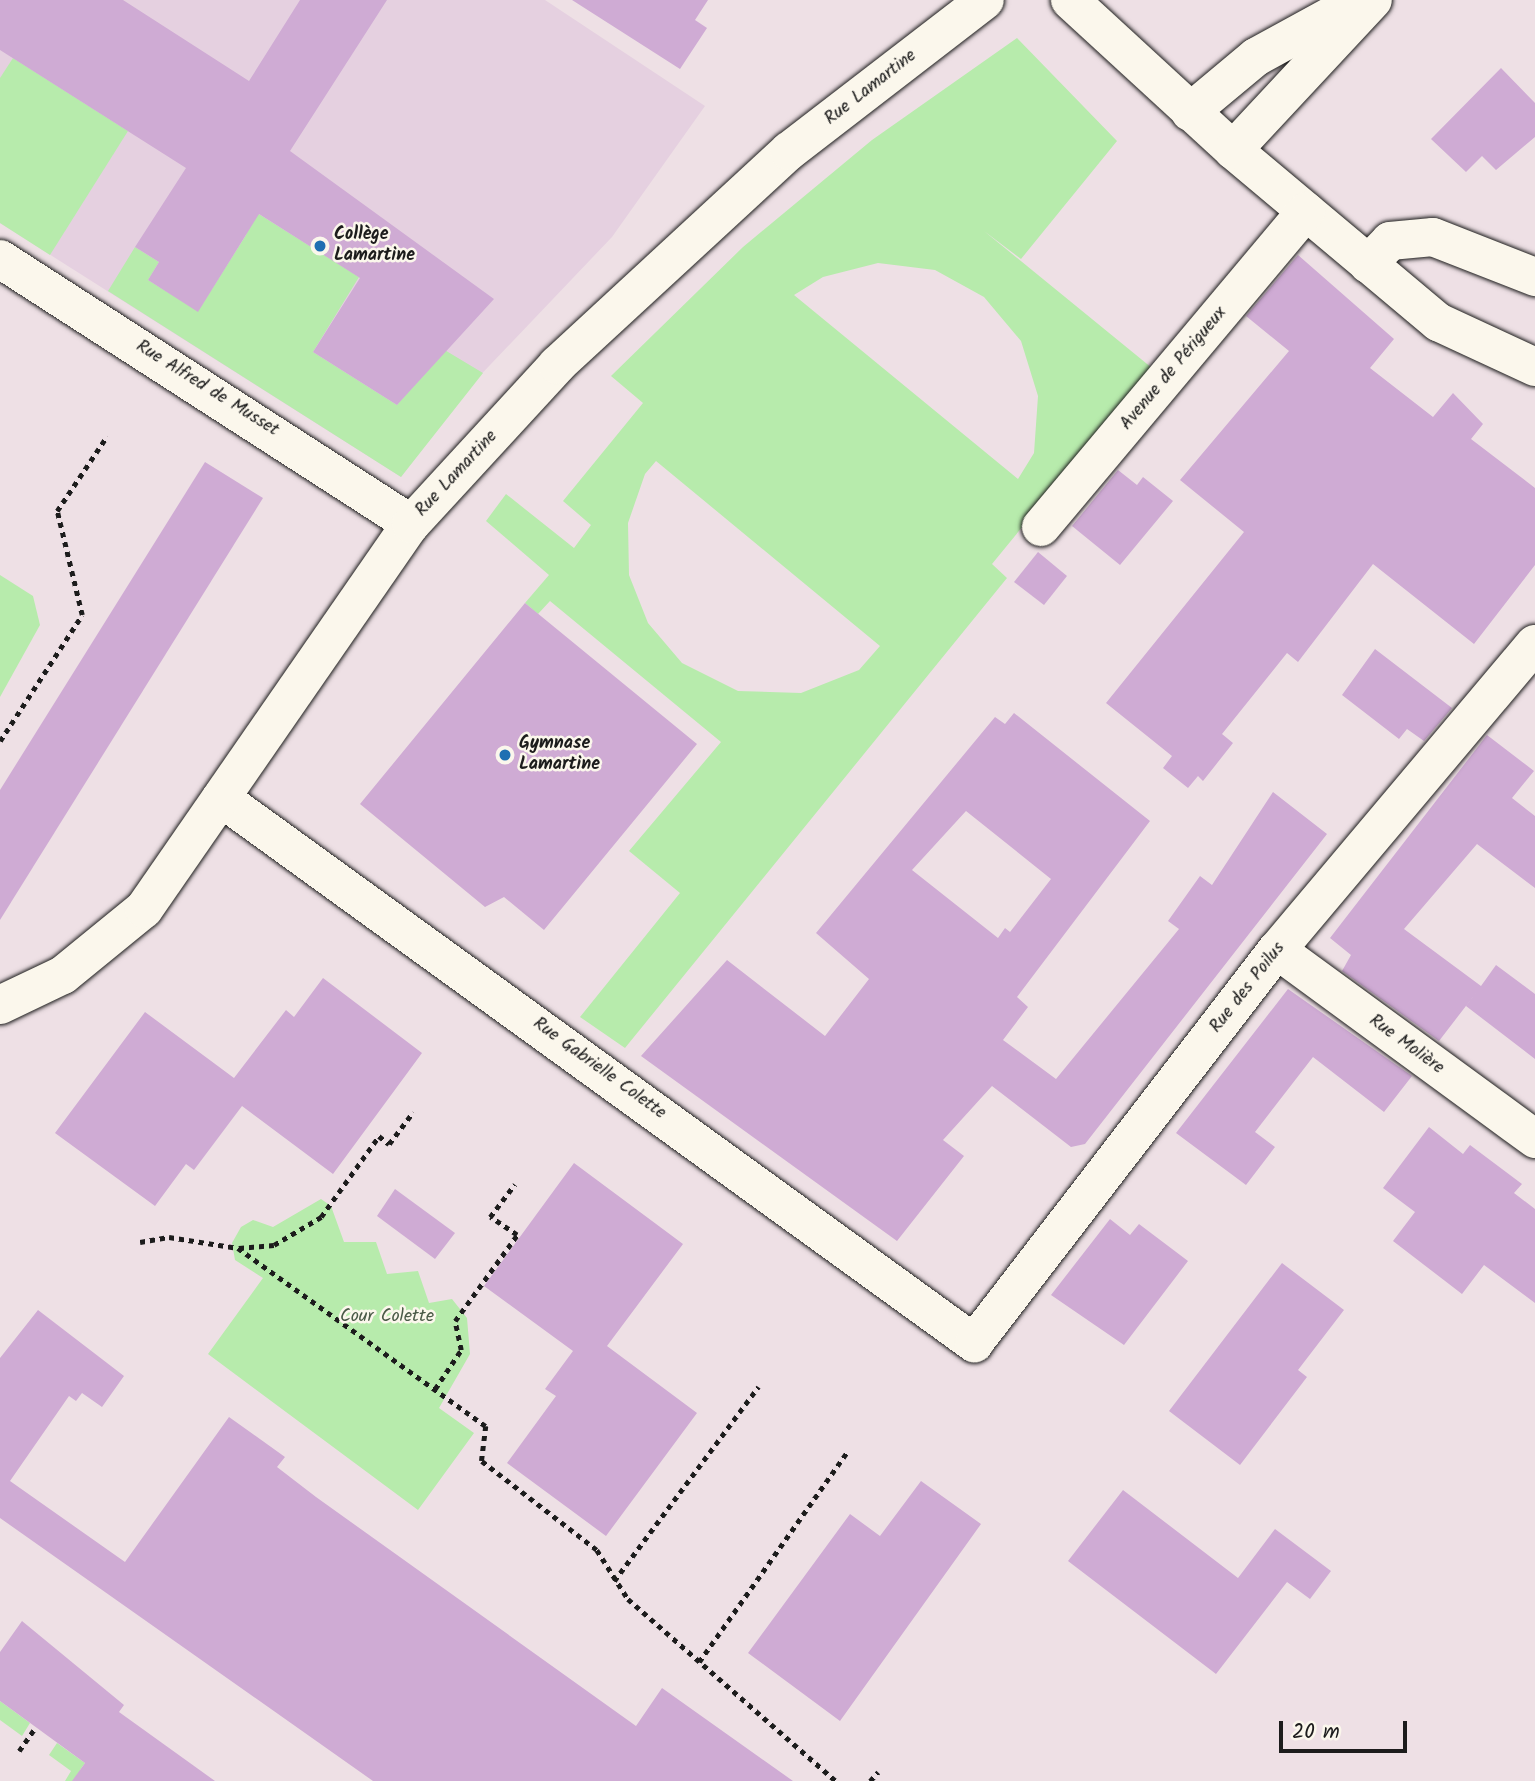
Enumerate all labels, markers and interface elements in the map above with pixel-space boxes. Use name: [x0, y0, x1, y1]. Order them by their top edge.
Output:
street label: Rue Lamartine: [821, 45, 921, 131]
place label: Collège Lamartine: [334, 225, 415, 268]
marker: Collège Lamartine: [312, 238, 328, 254]
street label: Avenue de Périgueux: [1116, 303, 1232, 435]
street label: Rue Alfred de Musset: [132, 336, 282, 442]
street label: Rue Lamartine: [411, 426, 503, 522]
place label: Gymnase Lamartine: [519, 734, 600, 776]
marker: Gymnase Lamartine: [497, 747, 513, 763]
street label: Rue des Poilus: [1206, 938, 1290, 1038]
street label: Rue Molière: [1364, 1011, 1448, 1079]
street label: Rue Gabrielle Colette: [528, 1013, 670, 1125]
park label: Cour Colette: [340, 1306, 434, 1328]
scale bar: [1283, 1708, 1411, 1752]
text: 20 m: [1292, 1716, 1340, 1749]

